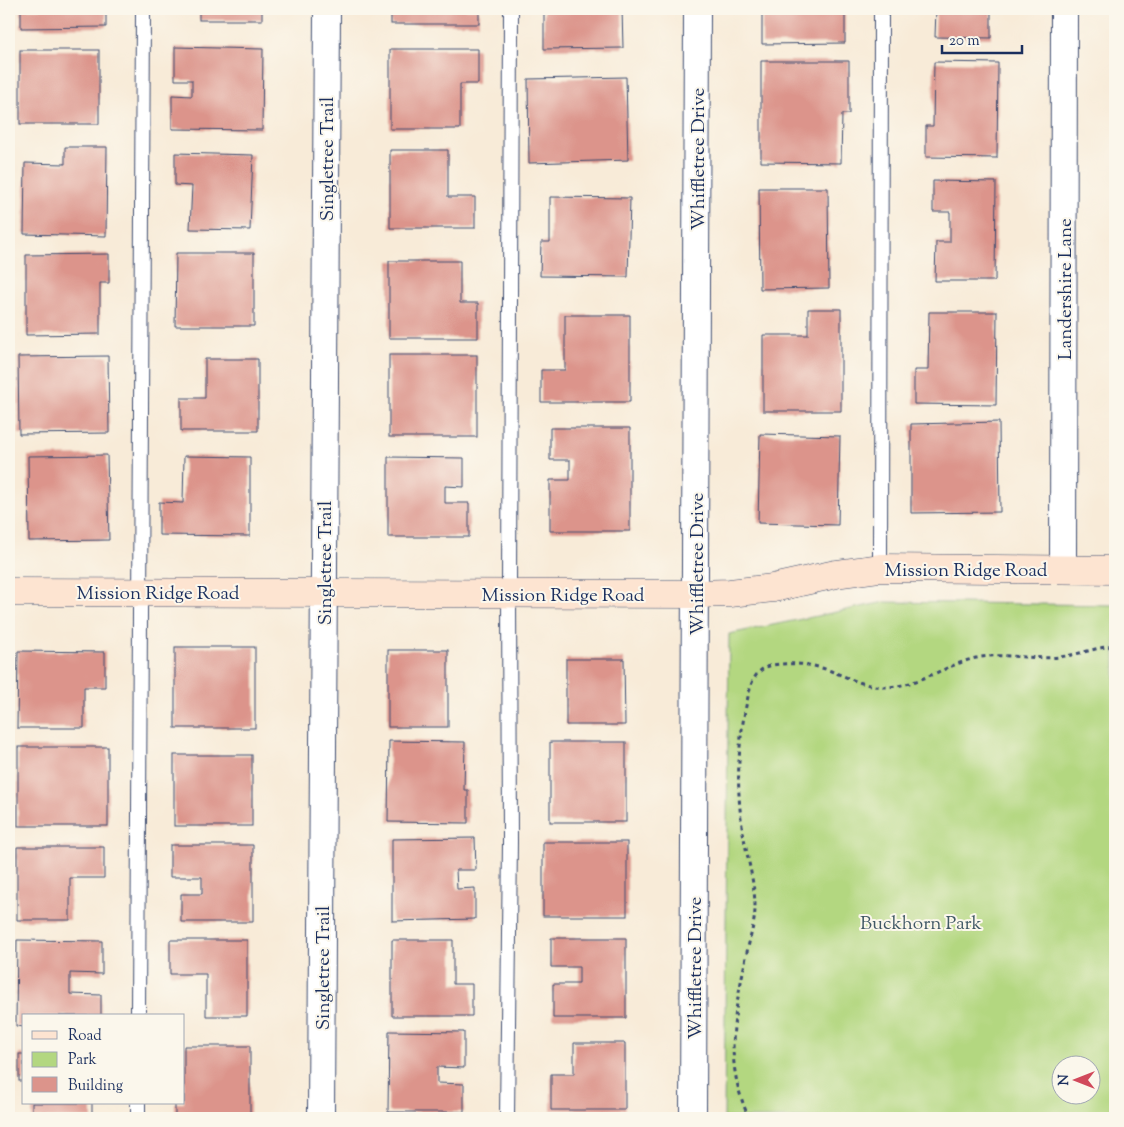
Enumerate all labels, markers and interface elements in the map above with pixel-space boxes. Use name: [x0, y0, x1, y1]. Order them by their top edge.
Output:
scale bar: [942, 22, 1022, 54]
text: 20 m: [949, 31, 980, 52]
street label: Whiffletree Drive: [686, 87, 713, 230]
street label: Singletree Trail: [315, 97, 342, 221]
street label: Landershire Lane: [1053, 218, 1080, 360]
street label: Whiffletree Drive: [685, 492, 712, 635]
street label: Singletree Trail: [313, 501, 340, 625]
street label: Mission Ridge Road: [884, 558, 1048, 585]
street label: Mission Ridge Road: [76, 581, 240, 608]
street label: Mission Ridge Road: [481, 583, 645, 610]
street label: Whiffletree Drive: [683, 896, 710, 1039]
street label: Singletree Trail: [311, 906, 338, 1030]
park label: Buckhorn Park: [860, 911, 983, 938]
legend: [22, 1014, 185, 1104]
text: Road: [68, 1026, 102, 1047]
text: Park: [68, 1050, 97, 1071]
north arrow: [1052, 1054, 1102, 1104]
text: N: [1055, 1074, 1075, 1086]
text: Building: [68, 1076, 123, 1097]

